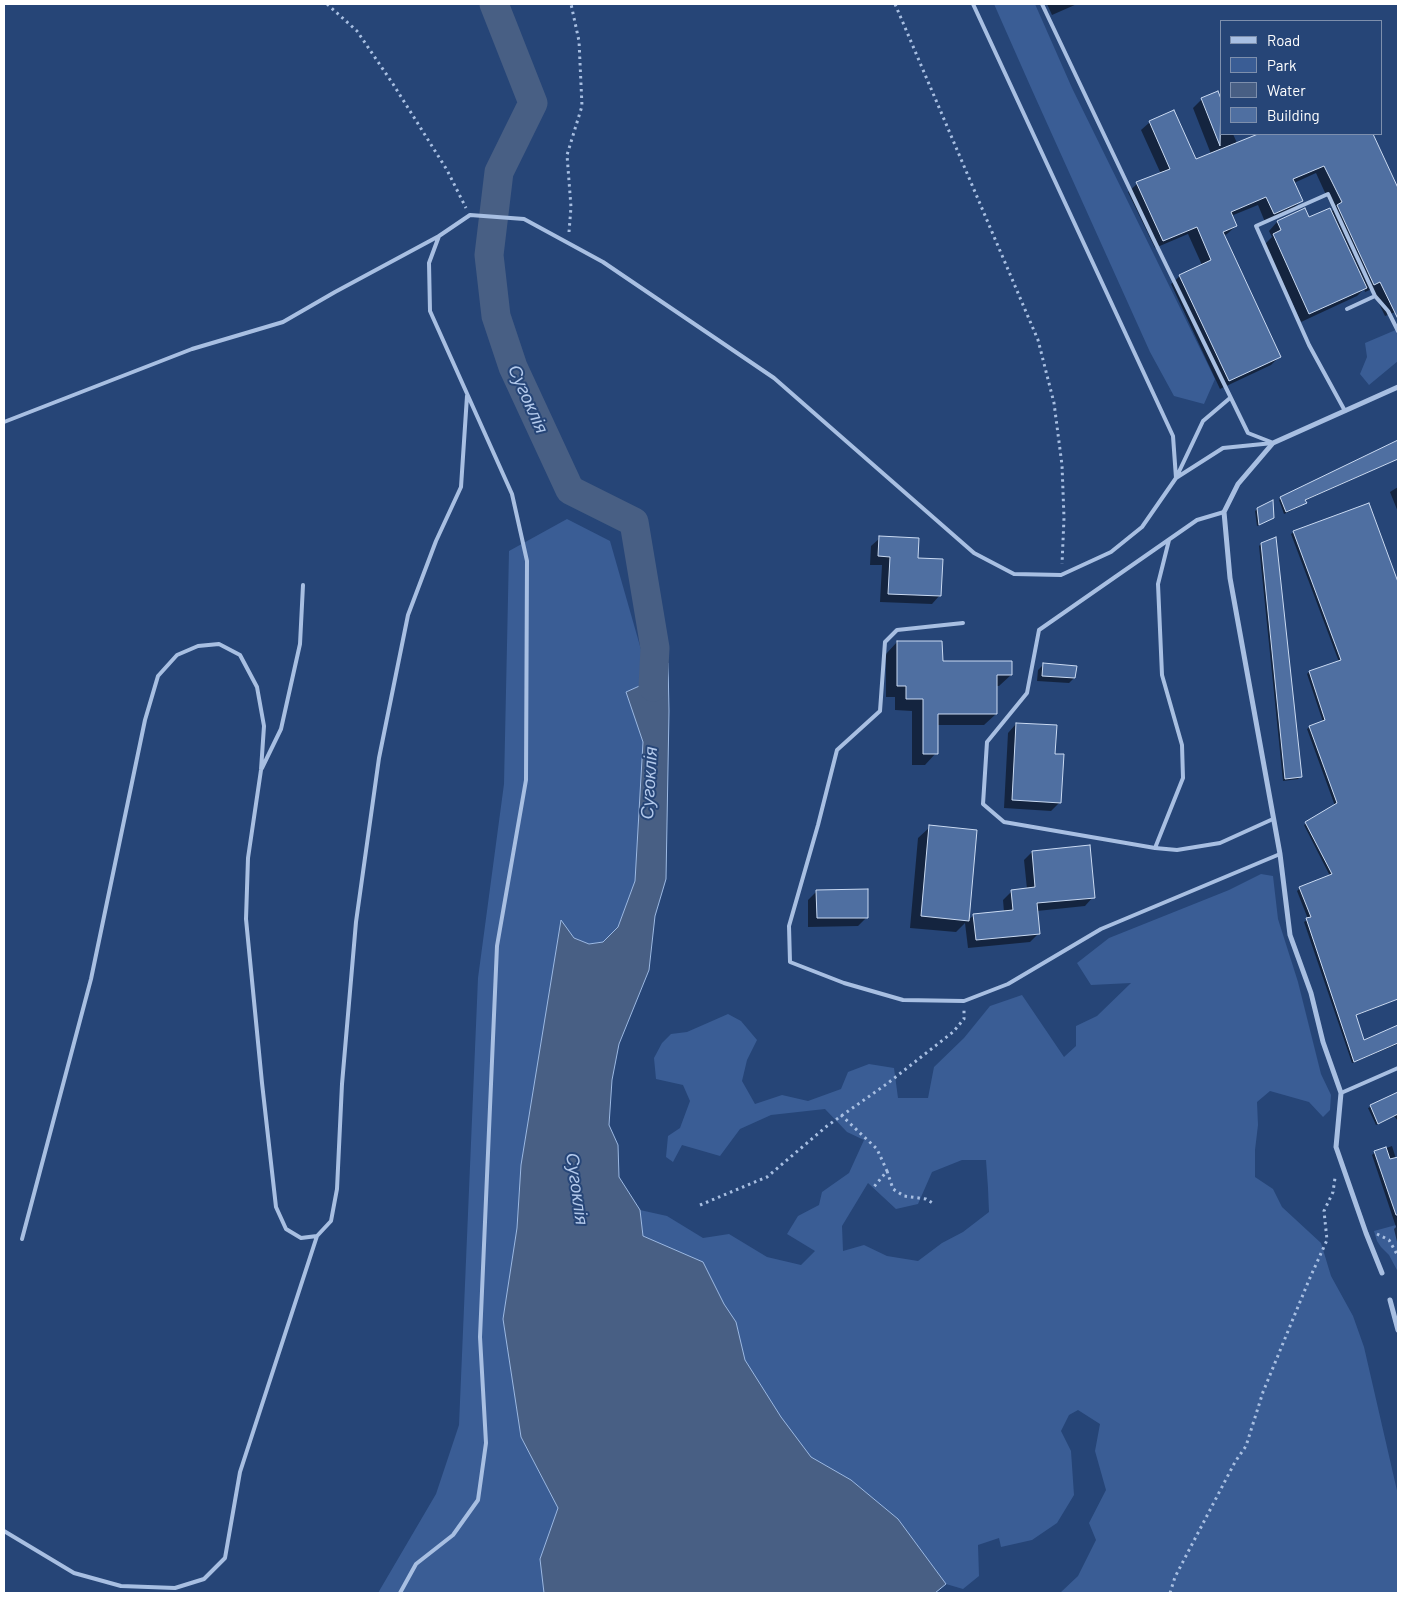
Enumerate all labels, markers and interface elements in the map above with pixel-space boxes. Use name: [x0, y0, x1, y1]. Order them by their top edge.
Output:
legend: [1220, 20, 1382, 135]
text: Road: [1267, 31, 1300, 49]
text: Park: [1267, 56, 1296, 74]
text: Water: [1267, 81, 1306, 99]
text: Building: [1267, 106, 1320, 124]
water label: Сугоклія: [503, 361, 553, 437]
water label: Сугоклія: [636, 746, 662, 820]
water label: Сугоклія: [561, 1151, 593, 1227]

